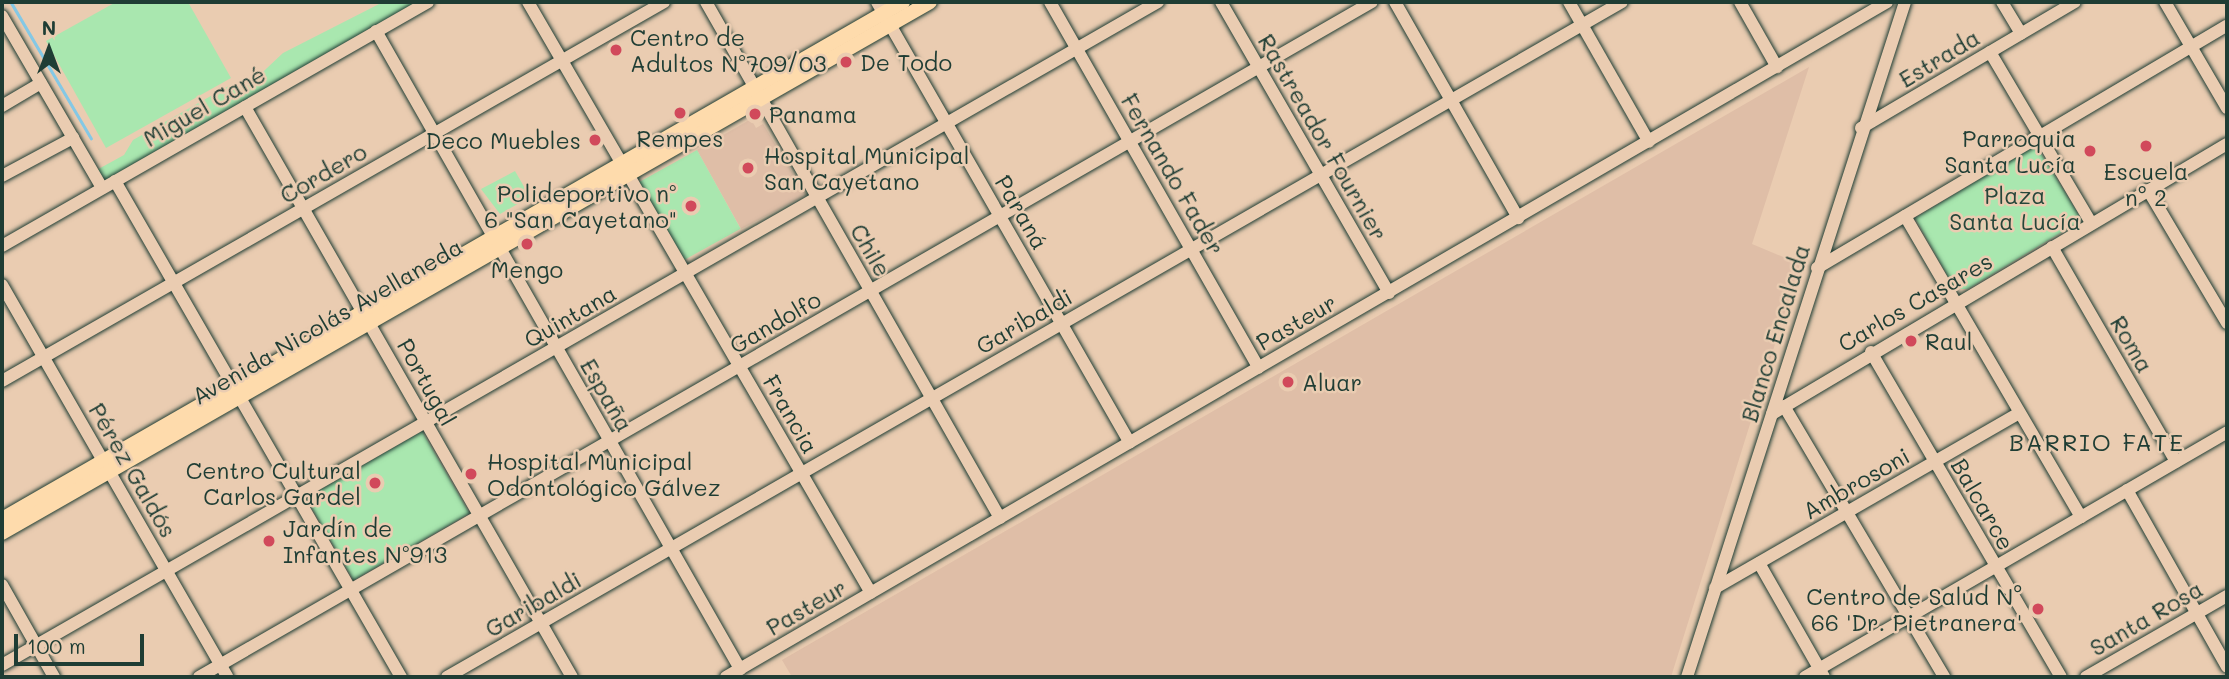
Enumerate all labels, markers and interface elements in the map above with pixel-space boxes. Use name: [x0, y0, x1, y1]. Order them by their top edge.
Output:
north arrow: [14, 14, 84, 84]
text: N: [42, 15, 56, 40]
place label: Centro de Adultos Nº709/03: [630, 23, 827, 77]
street label: Estrada: [1894, 23, 1984, 93]
street label: Rastreador Fournier: [1253, 29, 1393, 245]
marker: Centro de Adultos Nº709/03: [608, 42, 624, 58]
place label: De Todo: [860, 48, 952, 76]
marker: De Todo: [838, 54, 854, 70]
street label: Miguel Cané: [138, 60, 270, 152]
street label: Fernando Fader: [1116, 88, 1230, 260]
place label: Panama: [769, 100, 857, 128]
marker: Rempes: [672, 105, 688, 121]
marker: Panama: [747, 106, 763, 122]
place label: Rempes: [637, 124, 723, 152]
place label: Parroquia Santa Lucía: [1944, 124, 2076, 178]
place label: Deco Muebles: [425, 126, 581, 154]
marker: Deco Muebles: [587, 132, 603, 148]
street label: Cordero: [275, 137, 371, 209]
marker: Escuela n° 2: [2138, 138, 2154, 154]
place label: Hospital Municipal San Cayetano: [764, 141, 970, 195]
marker: Parroquia Santa Lucía: [2082, 143, 2098, 159]
place label: Escuela n° 2: [2104, 157, 2188, 211]
marker: Hospital Municipal San Cayetano: [738, 158, 758, 178]
street label: Paraná: [990, 170, 1054, 254]
place label: Polideportivo nº 6 "San Cayetano": [484, 179, 677, 233]
park label: Plaza Santa Lucía: [1949, 181, 2081, 235]
marker: Polideportivo nº 6 "San Cayetano": [683, 198, 699, 214]
street label: Chile: [845, 219, 897, 281]
street label: Avenida Nicolás Avellaneda: [187, 232, 467, 410]
marker: Mengo: [519, 236, 535, 252]
street label: Blanco Encalada: [1735, 241, 1815, 425]
street label: Carlos Casares: [1833, 247, 1997, 357]
place label: Mengo: [491, 255, 563, 283]
street label: Quintana: [519, 279, 621, 353]
street label: Garibaldi: [971, 282, 1077, 360]
street label: Gandolfo: [724, 285, 826, 359]
street label: Pasteur: [1251, 288, 1341, 356]
street label: Roma: [2105, 311, 2159, 377]
place label: Raul: [1925, 327, 1972, 355]
marker: Raul: [1903, 333, 1919, 349]
street label: Portugal: [392, 334, 462, 430]
street label: España: [575, 353, 639, 437]
place label: Aluar: [1302, 368, 1362, 396]
street label: Francia: [757, 370, 825, 458]
marker: Aluar: [1280, 374, 1296, 390]
street label: Pérez Galdós: [83, 398, 183, 542]
district label: BARRIO FATE: [2010, 428, 2184, 456]
street label: Ambrosoni: [1798, 441, 1914, 525]
place label: Hospital Municipal Odontológico Gálvez: [487, 447, 721, 501]
street label: Balcarce: [1946, 453, 2020, 555]
place label: Centro Cultural Carlos Gardel: [186, 456, 361, 510]
marker: Hospital Municipal Odontológico Gálvez: [461, 464, 481, 484]
marker: Centro Cultural Carlos Gardel: [367, 475, 383, 491]
place label: Jardín de Infantes Nº913: [283, 514, 447, 568]
marker: Jardín de Infantes Nº913: [261, 533, 277, 549]
street label: Garibaldi: [480, 565, 586, 643]
street label: Pasteur: [761, 573, 851, 641]
street label: Santa Rosa: [2085, 575, 2207, 661]
place label: Centro de Salud N° 66 'Dr. Pietranera': [1806, 582, 2022, 636]
marker: Centro de Salud N° 66 'Dr. Pietranera': [2028, 599, 2048, 619]
scale bar: [18, 620, 147, 664]
text: 100 m: [27, 632, 86, 659]

